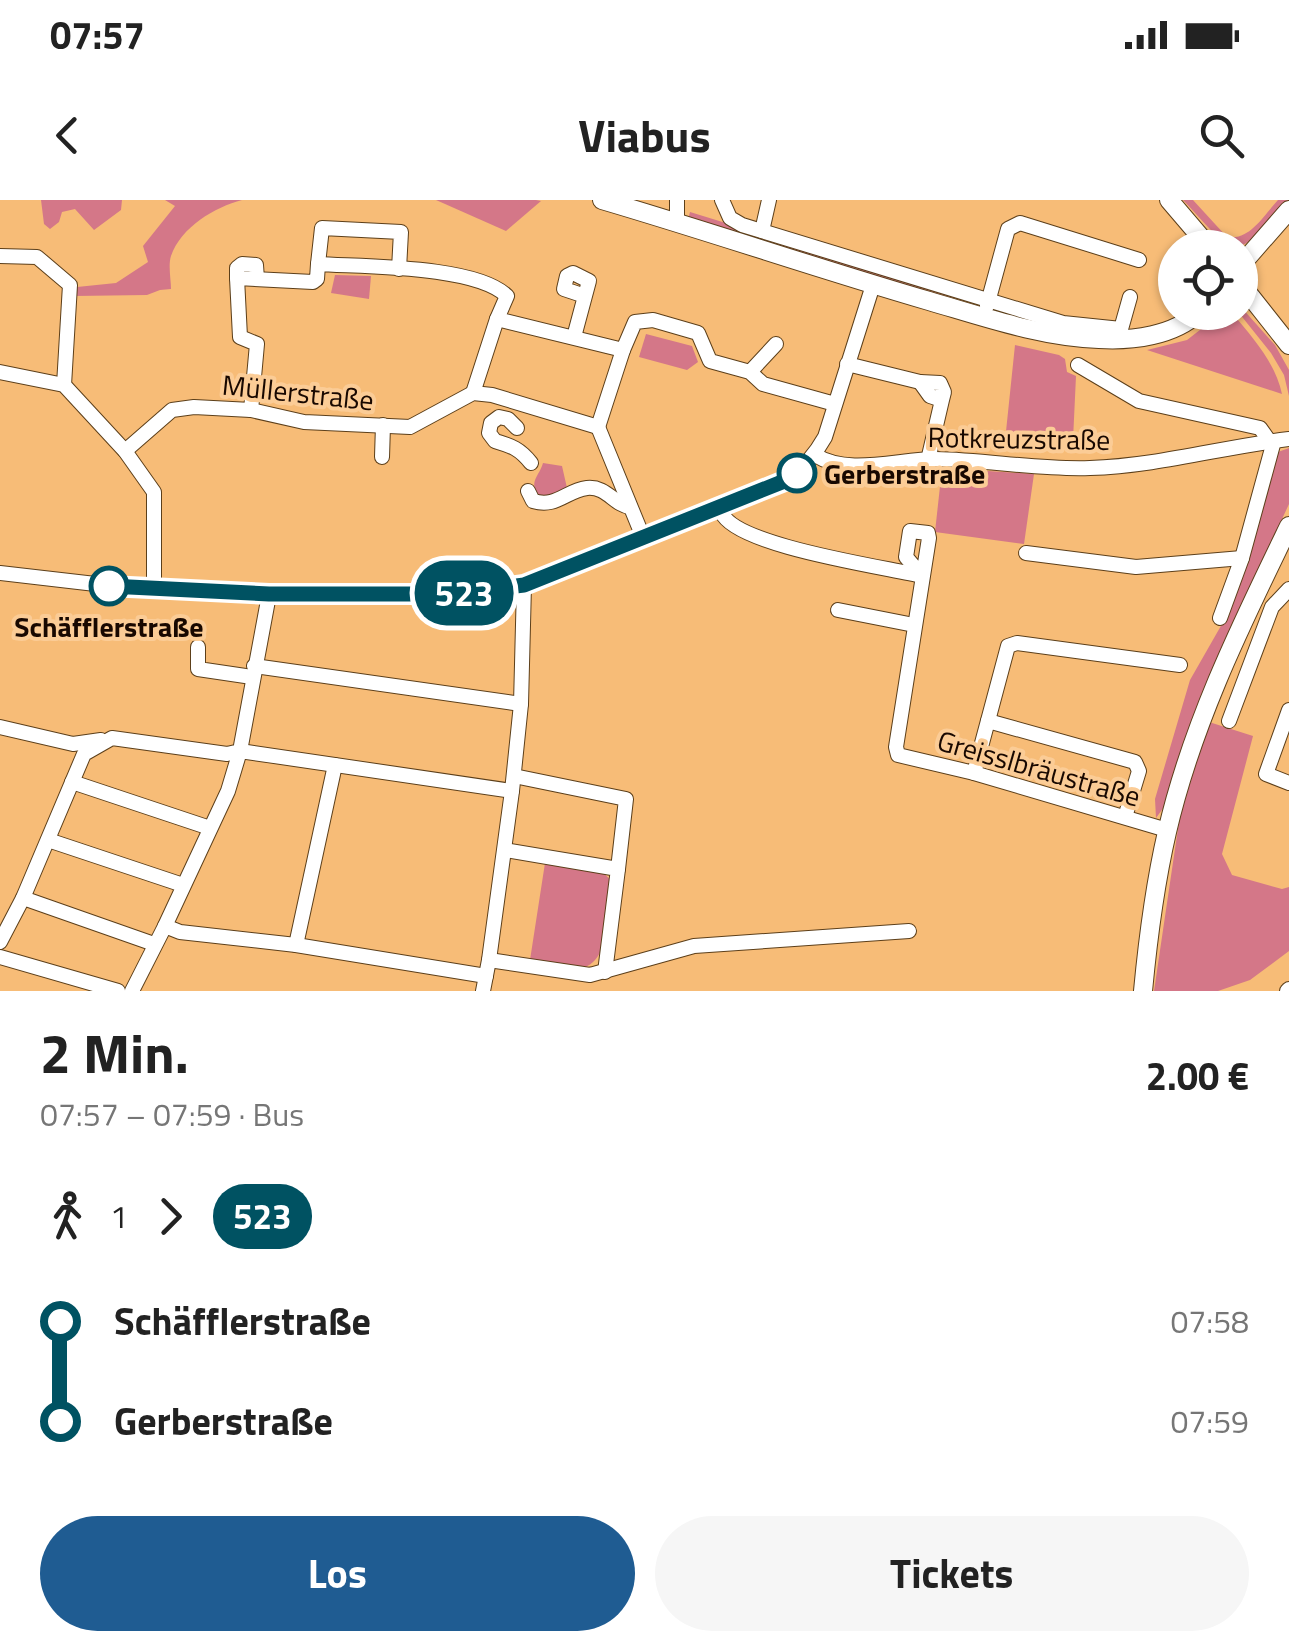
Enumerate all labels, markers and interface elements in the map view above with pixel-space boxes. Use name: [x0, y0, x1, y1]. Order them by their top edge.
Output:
text: 07:57: [50, 6, 145, 64]
text: Viabus: [578, 101, 711, 169]
icon: back: [40, 108, 95, 163]
icon: search: [1194, 108, 1249, 163]
map controls: [1158, 230, 1258, 330]
button: locate: [1158, 230, 1258, 330]
street label: Müllerstraße: [220, 363, 376, 421]
street label: Rotkreuzstraße: [927, 415, 1111, 461]
place label: Gerberstraße: [824, 452, 985, 495]
marker: Gerberstraße: [778, 454, 816, 492]
line badge: 523: [406, 560, 522, 626]
text: 523: [435, 566, 493, 620]
marker: Schäfflerstraße: [90, 567, 128, 605]
place label: Schäfflerstraße: [14, 605, 204, 648]
street label: Greisslbräustraße: [932, 718, 1146, 818]
text: 2 Min.: [40, 1011, 189, 1094]
text: 2.00 €: [1146, 1047, 1249, 1105]
text: 07:57 – 07:59 · Bus: [40, 1090, 304, 1138]
icon: walk: [40, 1189, 95, 1244]
icon: forward: [143, 1189, 198, 1244]
text: 523: [233, 1189, 292, 1243]
text: 1: [110, 1192, 128, 1240]
text: Schäfflerstraße: [114, 1292, 371, 1350]
text: 07:58: [1170, 1297, 1249, 1345]
text: Gerberstraße: [114, 1392, 333, 1450]
text: 07:59: [1170, 1397, 1249, 1445]
button: Los: [40, 1516, 635, 1631]
button: Tickets: [655, 1516, 1249, 1631]

